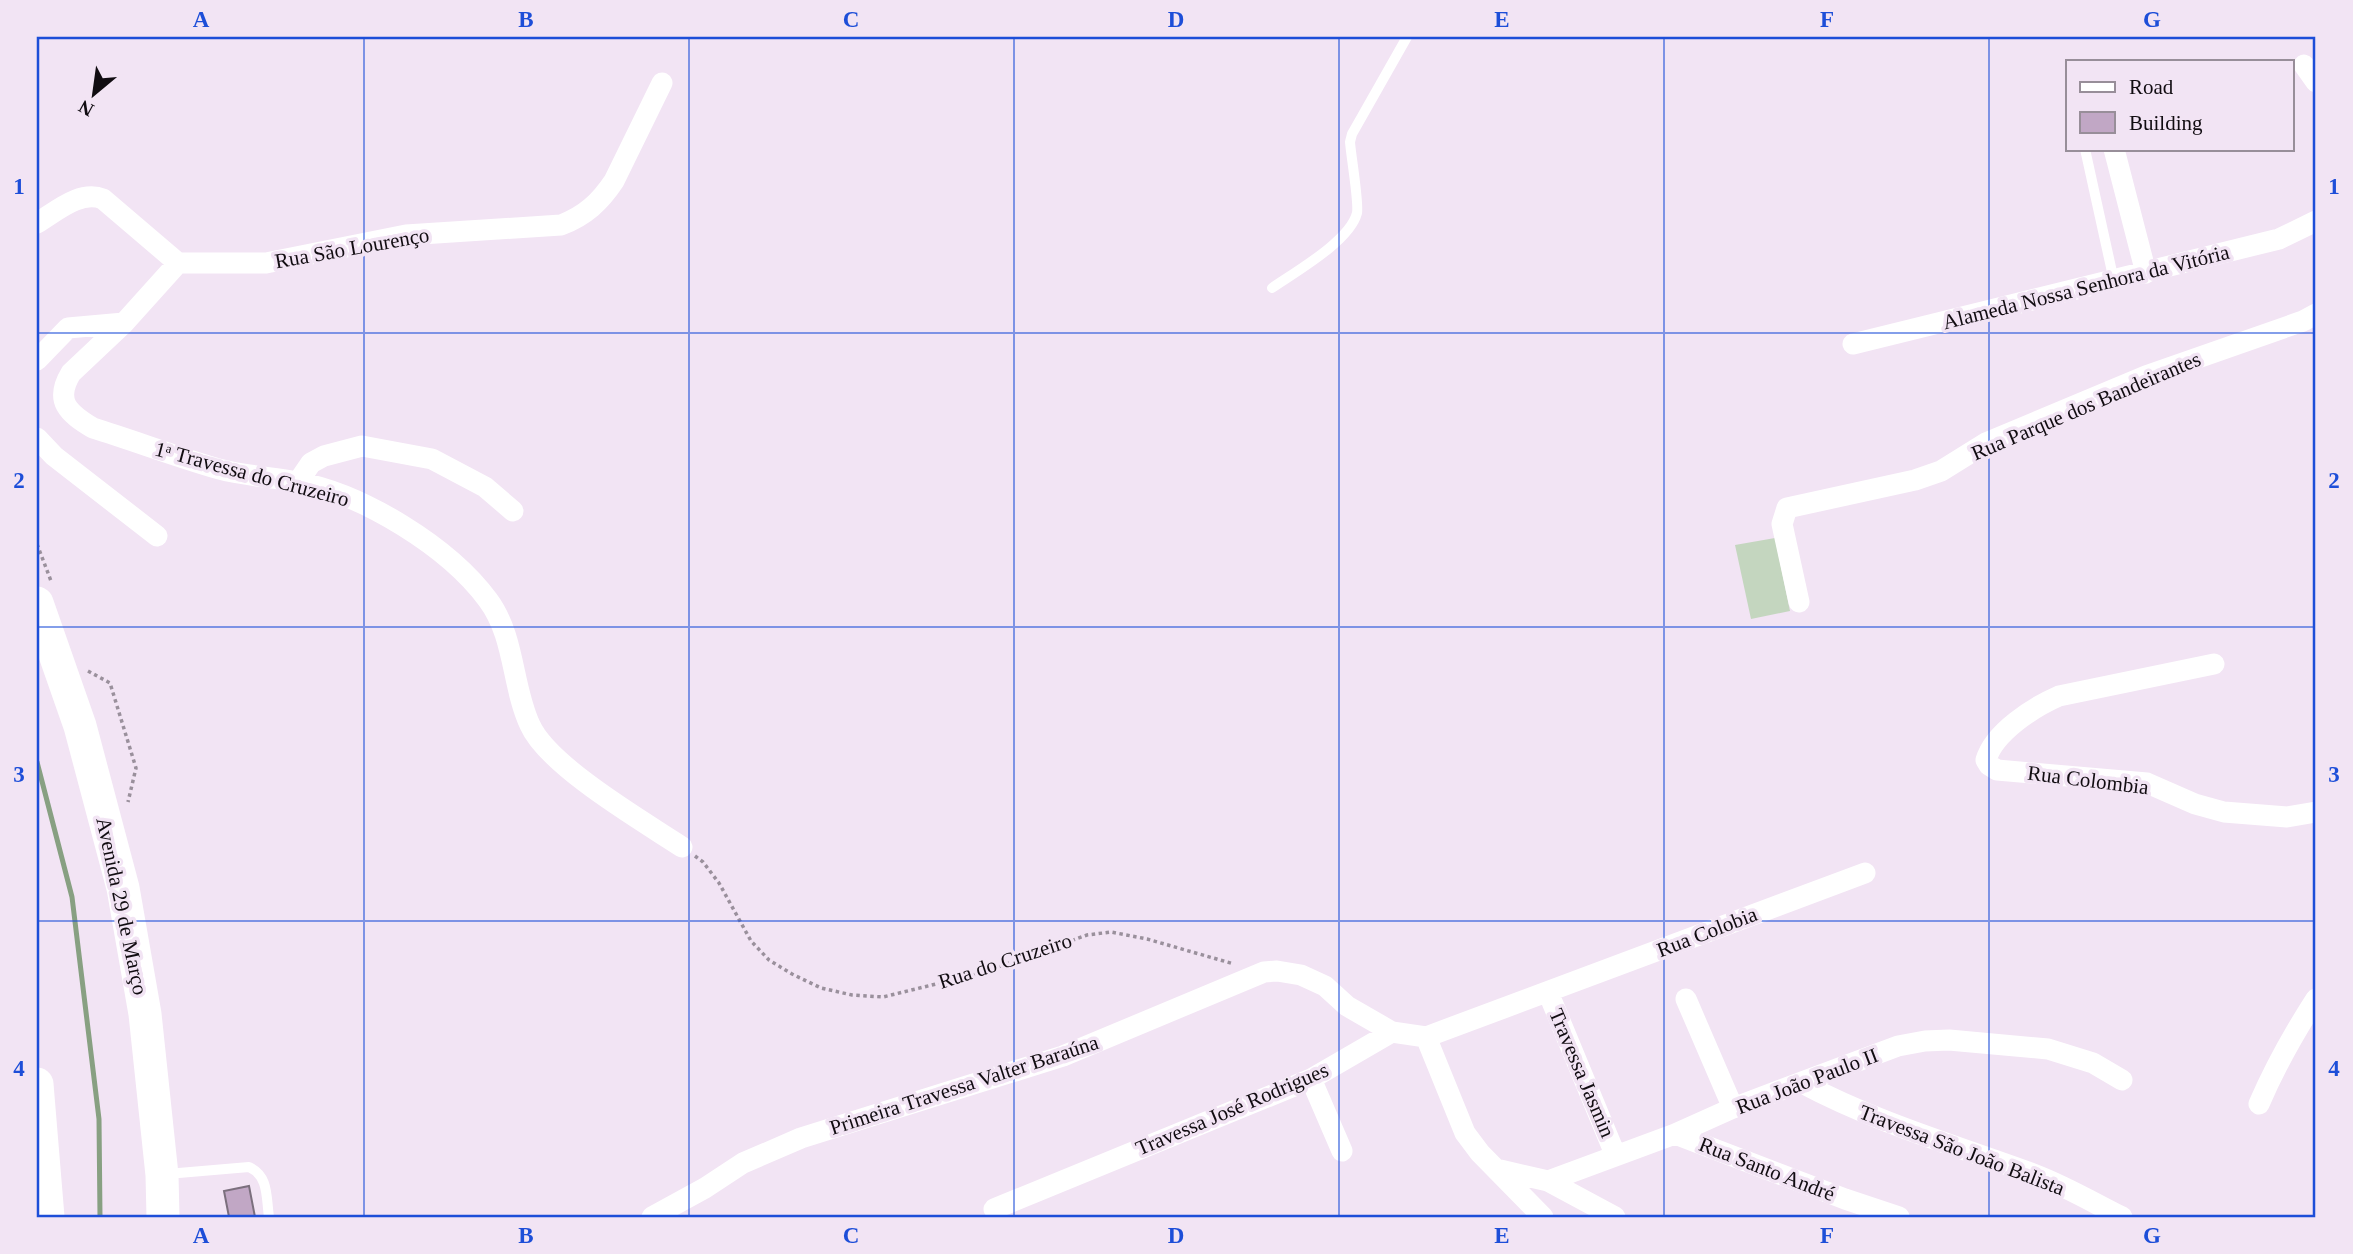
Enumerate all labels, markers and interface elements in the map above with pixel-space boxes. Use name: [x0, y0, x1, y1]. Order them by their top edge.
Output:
text: A: [193, 7, 210, 32]
text: B: [518, 7, 534, 32]
text: C: [843, 7, 859, 32]
text: D: [1168, 7, 1184, 32]
text: E: [1494, 7, 1510, 32]
text: F: [1820, 7, 1834, 32]
text: G: [2143, 7, 2161, 32]
north arrow: [60, 60, 130, 130]
legend: [2066, 60, 2294, 150]
text: Road: [2129, 75, 2174, 99]
text: N: [75, 96, 97, 121]
text: Building: [2129, 111, 2203, 135]
text: 1: [13, 174, 25, 199]
text: 1: [2328, 174, 2340, 199]
street label: Rua São Lourenço: [273, 223, 431, 273]
street label: Alameda Nossa Senhora da Vitória: [1940, 240, 2232, 334]
street label: Rua Parque dos Bandeirantes: [1968, 347, 2204, 465]
street label: 1ᵃ Travessa do Cruzeiro: [152, 437, 352, 511]
text: 2: [13, 468, 25, 493]
text: 2: [2328, 468, 2340, 493]
street label: Rua Colombia: [2026, 761, 2151, 799]
text: 3: [13, 762, 25, 787]
text: 3: [2328, 762, 2340, 787]
street label: Avenida 29 de Março: [91, 815, 153, 997]
street label: Rua Colobia: [1653, 902, 1761, 962]
street label: Rua do Cruzeiro: [935, 928, 1075, 994]
street label: Travessa Jasmin: [1544, 1005, 1620, 1141]
street label: Primeira Travessa Valter Baraúna: [827, 1030, 1102, 1140]
street label: Rua João Paulo II: [1733, 1043, 1881, 1119]
text: 4: [13, 1056, 25, 1081]
text: 4: [2328, 1056, 2340, 1081]
street label: Travessa José Rodrigues: [1132, 1058, 1332, 1160]
street label: Travessa São João Balista: [1856, 1100, 2069, 1200]
street label: Rua Santo André: [1696, 1132, 1838, 1206]
text: A: [193, 1223, 210, 1248]
text: B: [518, 1223, 534, 1248]
text: C: [843, 1223, 859, 1248]
text: D: [1168, 1223, 1184, 1248]
text: E: [1494, 1223, 1510, 1248]
text: F: [1820, 1223, 1834, 1248]
text: G: [2143, 1223, 2161, 1248]

